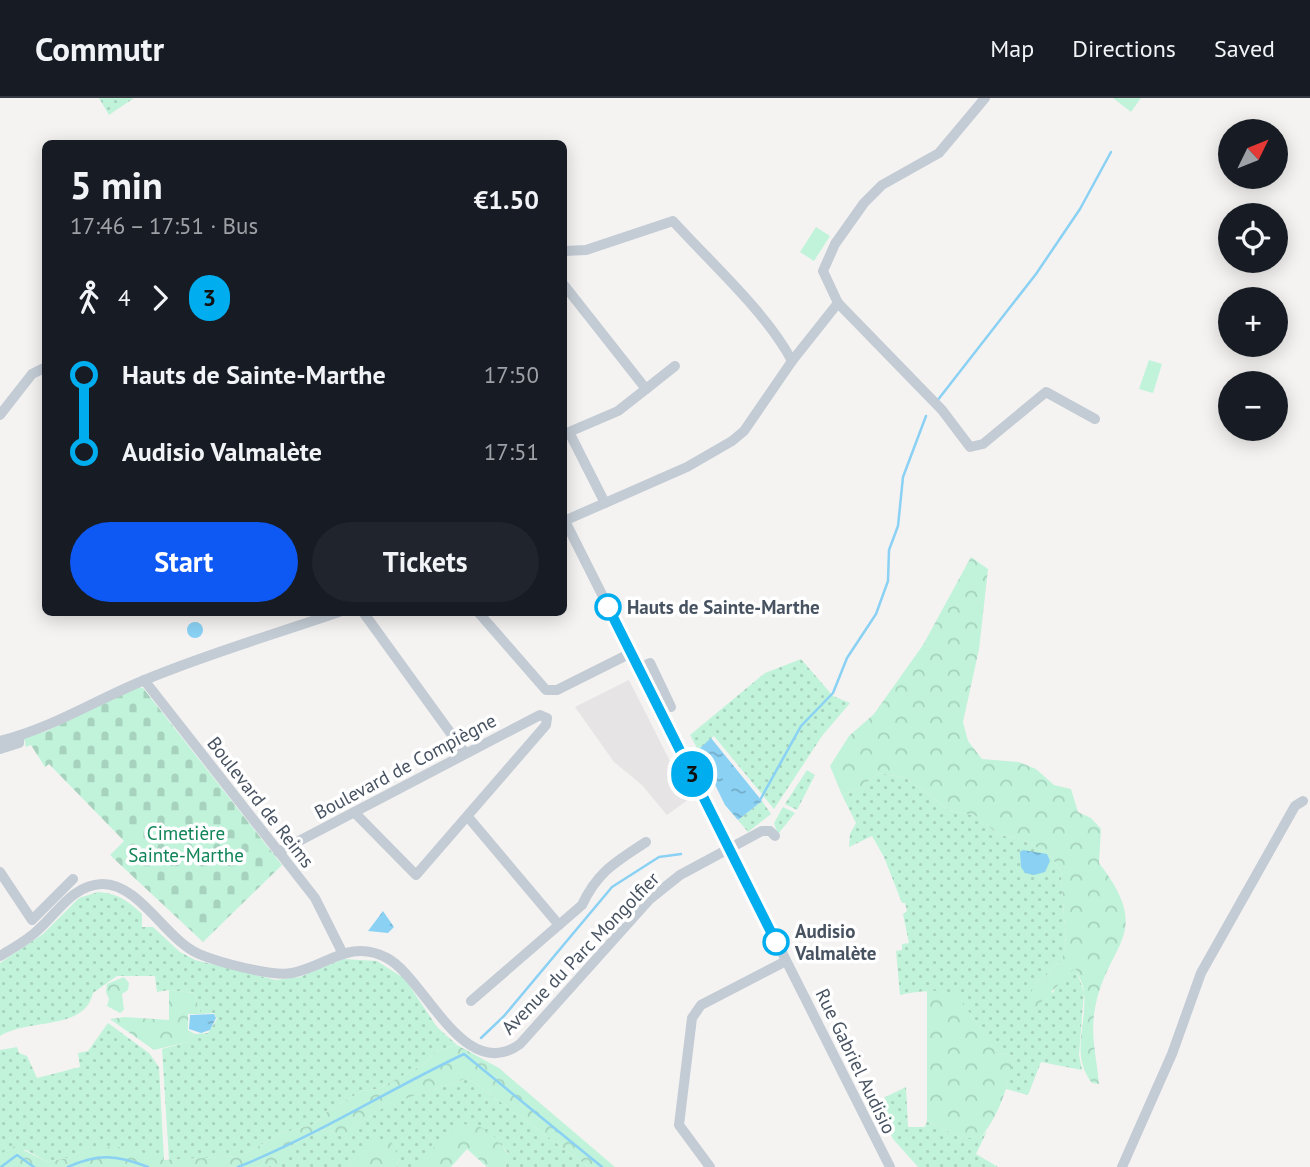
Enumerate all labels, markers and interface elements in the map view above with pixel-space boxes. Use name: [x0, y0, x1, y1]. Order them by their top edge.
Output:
text: Commutr: [35, 27, 164, 70]
text: Map: [990, 33, 1034, 64]
text: Directions: [1072, 33, 1176, 64]
text: Saved: [1214, 33, 1275, 64]
north arrow: [1218, 119, 1288, 189]
map controls: [1218, 119, 1288, 441]
text: 5 min: [70, 160, 163, 209]
text: €1.50: [474, 183, 539, 216]
button: locate: [1218, 203, 1288, 273]
text: 17:46 – 17:51 · Bus: [70, 211, 258, 240]
icon: walk: [70, 279, 108, 317]
icon: forward: [141, 279, 179, 317]
text: 3: [203, 282, 216, 313]
text: 4: [118, 283, 131, 312]
button: +: [1218, 287, 1288, 357]
text: Hauts de Sainte-Marthe: [122, 358, 386, 391]
text: 17:50: [484, 360, 539, 389]
button: −: [1218, 371, 1288, 441]
text: Audisio Valmalète: [122, 435, 322, 468]
text: 17:51: [484, 437, 539, 466]
button: Start: [70, 522, 298, 602]
button: Tickets: [312, 522, 539, 602]
marker: Hauts de Sainte-Marthe: [595, 594, 621, 620]
place label: Hauts de Sainte-Marthe: [627, 595, 820, 619]
street label: Boulevard de Compiègne: [310, 708, 500, 824]
street label: Boulevard de Reims: [202, 732, 320, 872]
line badge: 3: [669, 751, 715, 797]
text: 3: [685, 758, 699, 789]
park label: Cimetière Sainte-Marthe: [128, 821, 244, 867]
street label: Avenue du Parc Mongolfier: [496, 866, 664, 1039]
place label: Audisio Valmalète: [794, 919, 877, 965]
marker: Audisio Valmalète: [763, 929, 789, 955]
street label: Rue Gabriel Audisio: [810, 984, 902, 1138]

